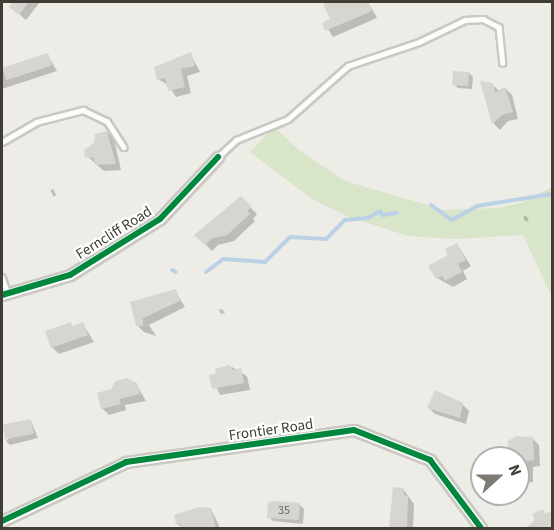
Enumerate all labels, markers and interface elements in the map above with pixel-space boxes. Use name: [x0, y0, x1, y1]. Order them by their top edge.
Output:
street label: Ferncliff Road: [73, 203, 155, 263]
street label: Frontier Road: [228, 415, 314, 445]
north arrow: [470, 446, 530, 506]
text: N: [503, 461, 527, 479]
house number: 35: [278, 504, 290, 518]

